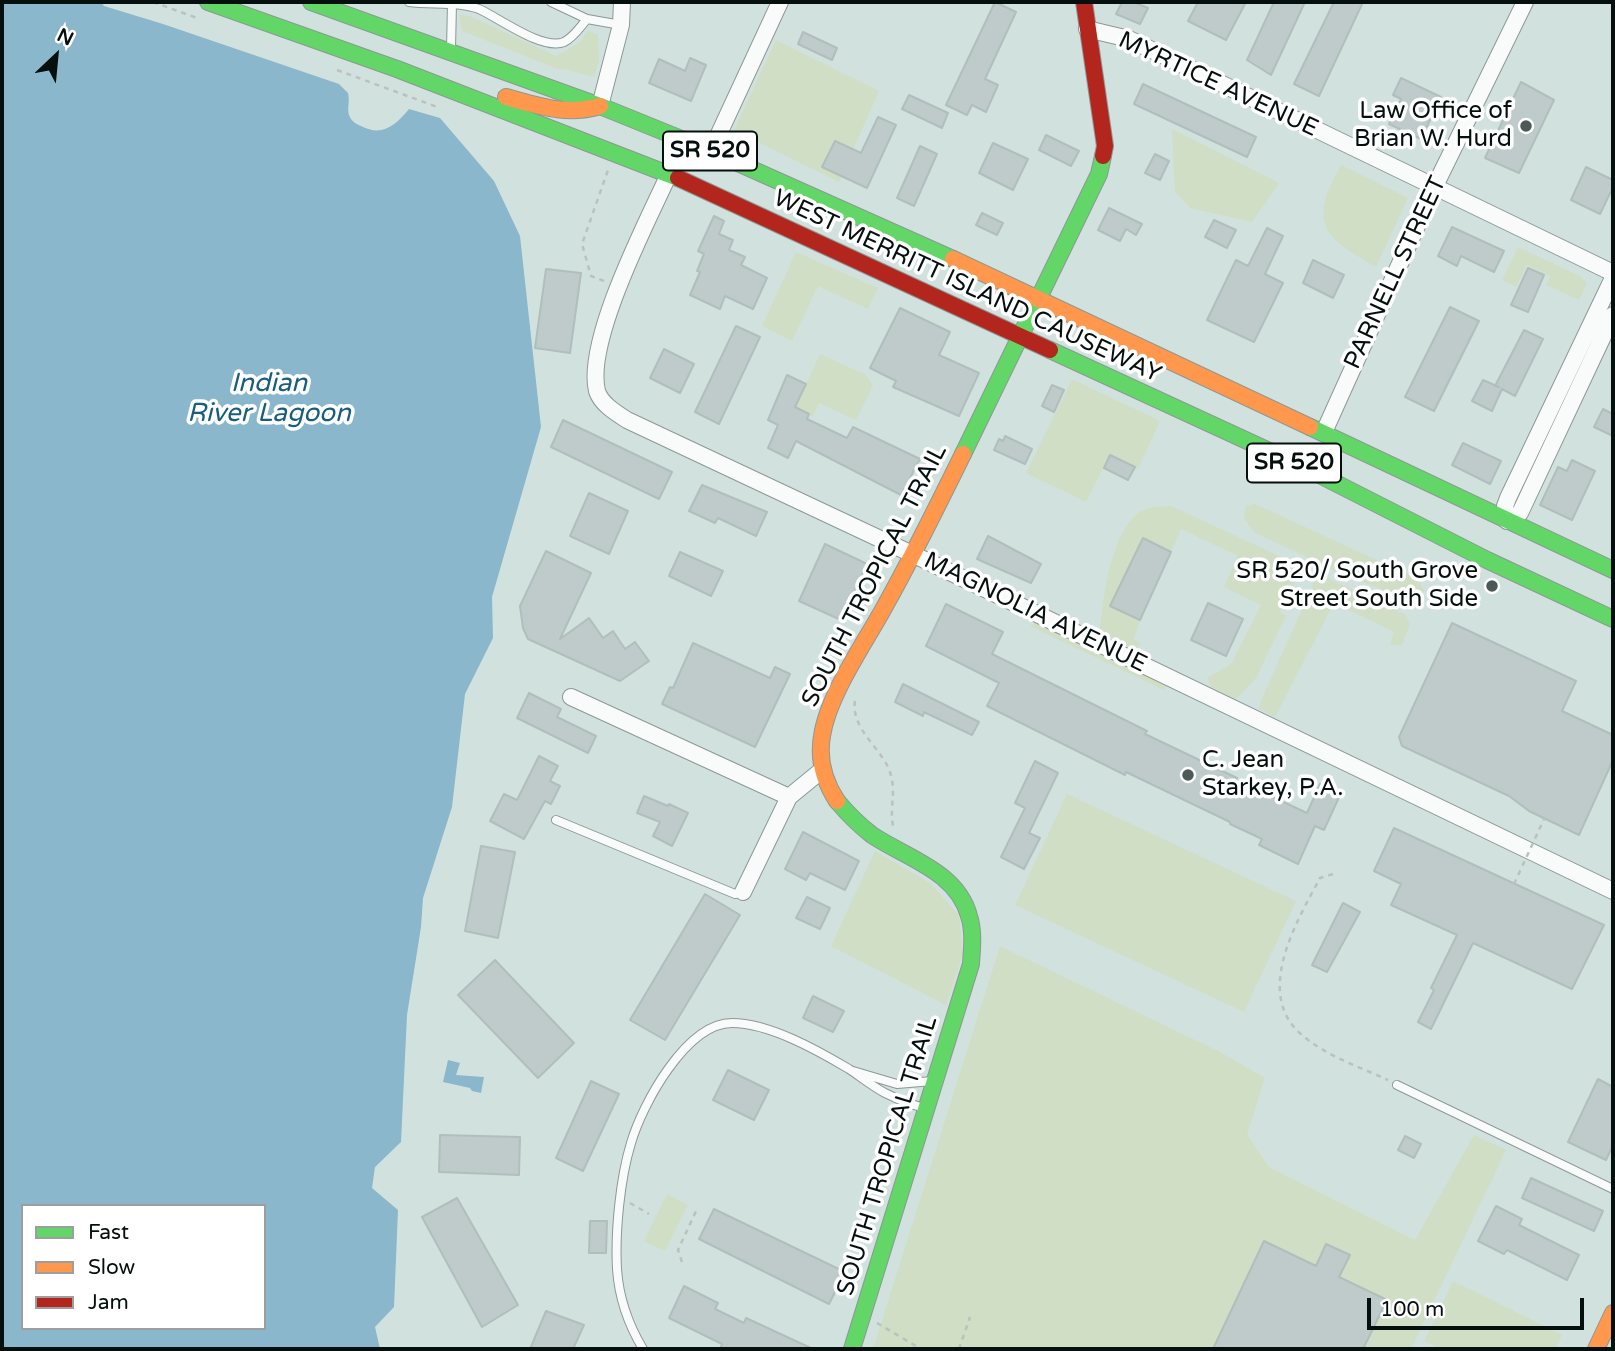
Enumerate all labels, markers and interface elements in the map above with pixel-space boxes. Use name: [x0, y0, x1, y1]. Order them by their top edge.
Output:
north arrow: [21, 21, 91, 91]
text: N: [54, 24, 77, 50]
street label: MYRTICE AVENUE: [1114, 26, 1322, 144]
place label: Law Office of Brian W. Hurd: [1354, 98, 1512, 154]
marker: Law Office of Brian W. Hurd: [1518, 118, 1534, 134]
road number: SR 520: [663, 132, 757, 170]
street label: PARNELL STREET: [1339, 172, 1453, 374]
street label: WEST MERRITT ISLAND CAUSEWAY: [769, 184, 1165, 390]
water label: Indian River Lagoon: [187, 368, 351, 430]
street label: SOUTH TROPICAL TRAIL: [796, 440, 954, 712]
road number: SR 520: [1247, 444, 1341, 482]
street label: MAGNOLIA AVENUE: [919, 547, 1151, 679]
place label: SR 520/ South Grove Street South Side: [1236, 558, 1478, 614]
marker: SR 520/ South Grove Street South Side: [1484, 578, 1500, 594]
place label: C. Jean Starkey, P.A.: [1202, 747, 1343, 803]
marker: C. Jean Starkey, P.A.: [1180, 767, 1196, 783]
street label: SOUTH TROPICAL TRAIL: [832, 1013, 944, 1299]
legend: [21, 1204, 266, 1330]
text: Fast: [88, 1220, 129, 1245]
text: Slow: [88, 1255, 135, 1280]
scale bar: [1370, 1284, 1587, 1328]
text: Jam: [88, 1290, 129, 1315]
text: 100 m: [1380, 1297, 1444, 1322]

